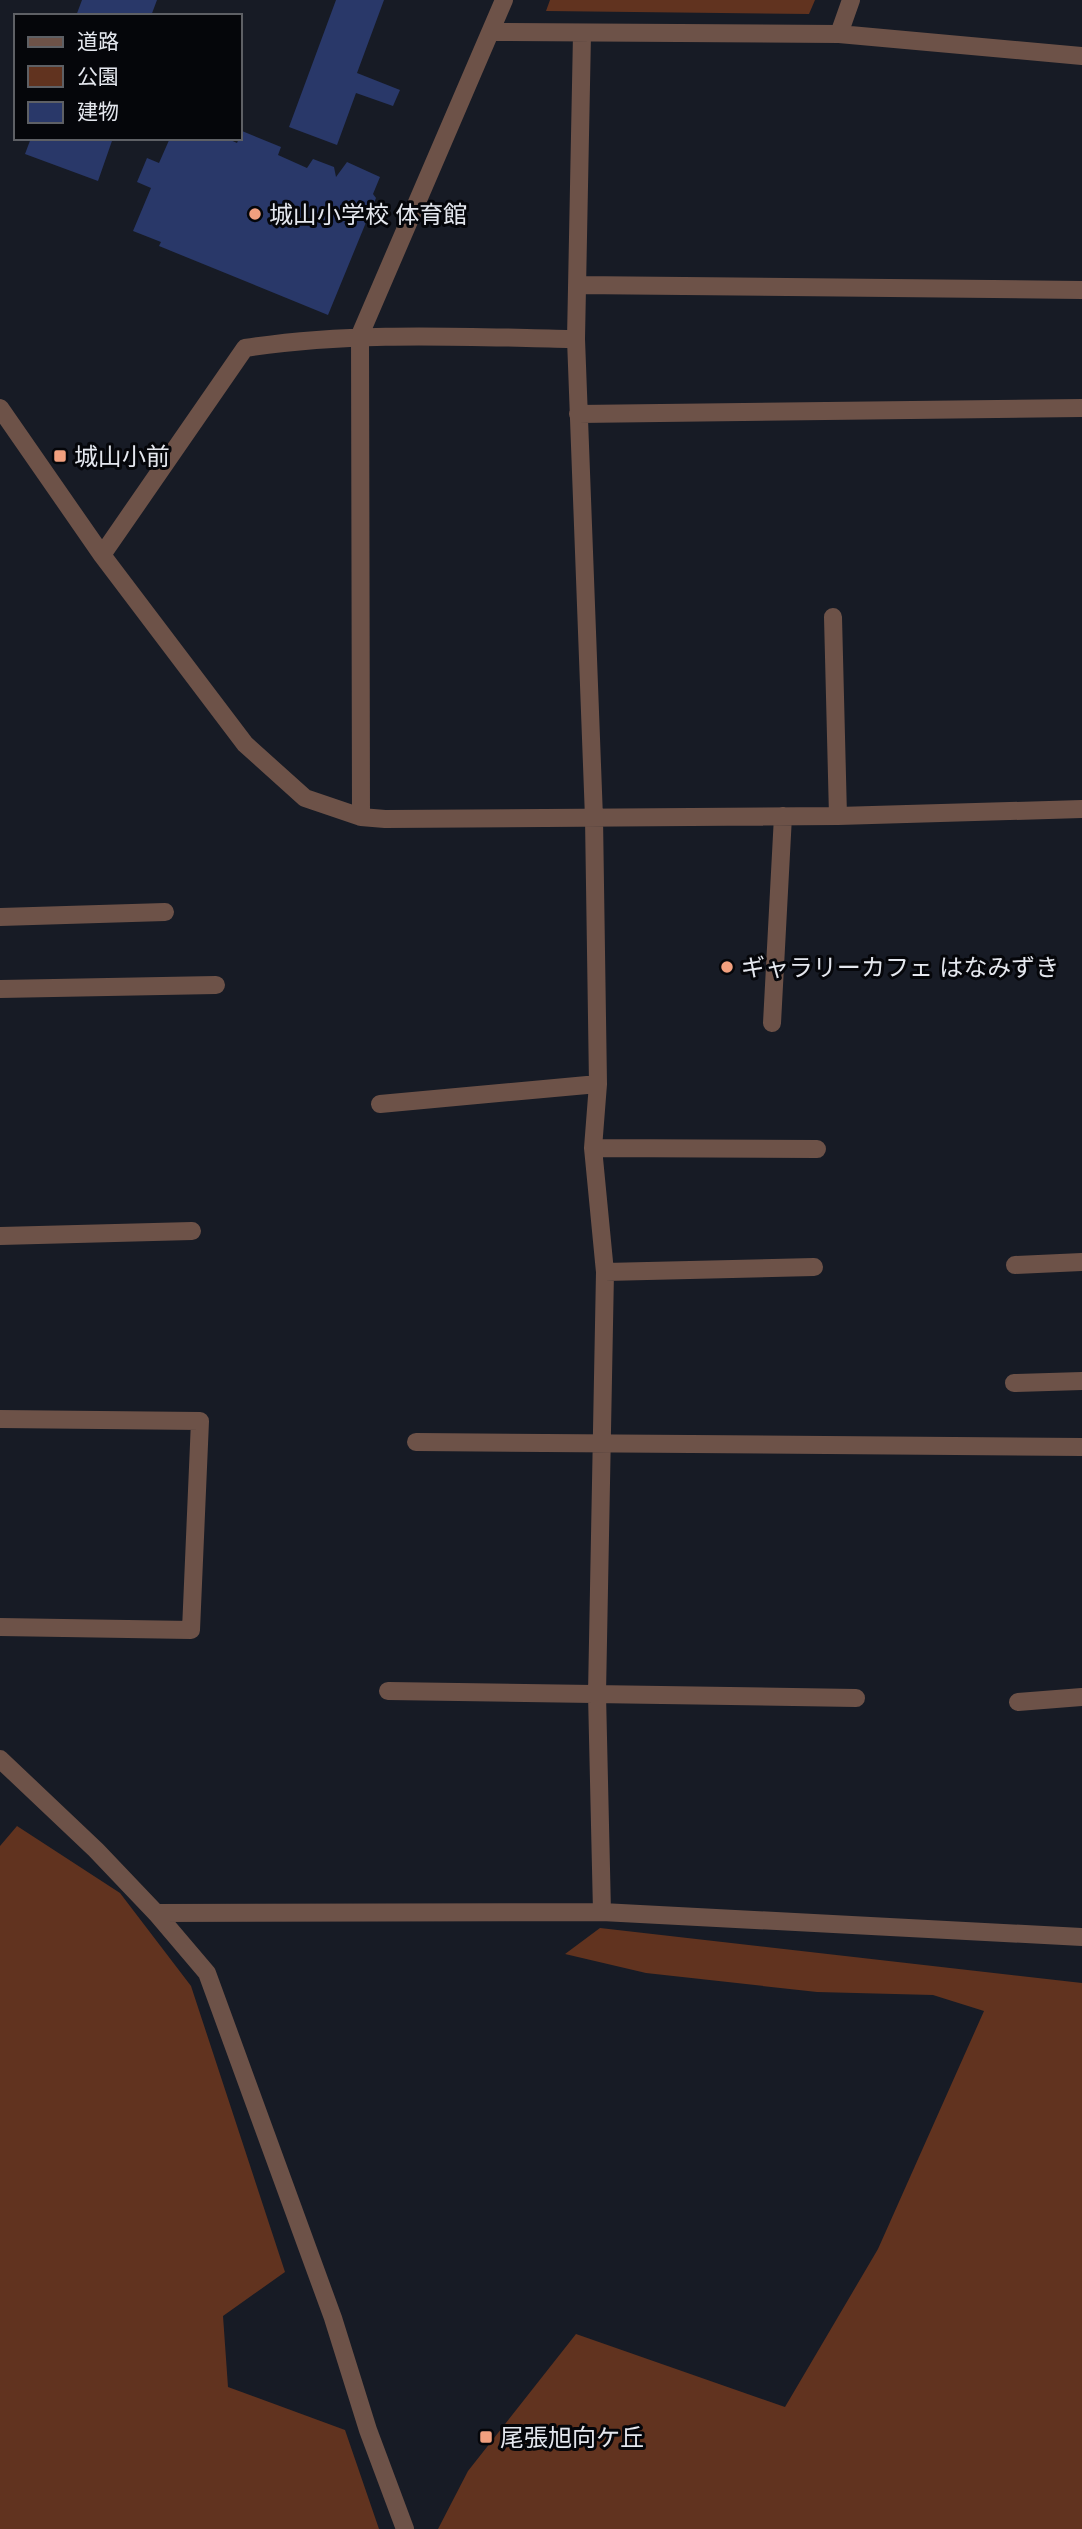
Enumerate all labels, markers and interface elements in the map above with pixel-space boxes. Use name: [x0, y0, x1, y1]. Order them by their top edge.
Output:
legend: [14, 14, 242, 140]
text: 道路: [77, 28, 119, 54]
text: 公園: [77, 63, 119, 89]
text: 建物: [77, 98, 119, 124]
place label: 城山小学校 体育館: [269, 199, 467, 229]
marker: 城山小学校 体育館: [247, 206, 263, 222]
place label: 城山小前: [74, 441, 170, 471]
marker: 城山小前: [52, 448, 68, 464]
place label: ギャラリーカフェ はなみずき: [741, 952, 1059, 982]
marker: ギャラリーカフェ はなみずき: [719, 959, 735, 975]
place label: 尾張旭向ケ丘: [500, 2422, 644, 2452]
marker: 尾張旭向ケ丘: [478, 2429, 494, 2445]

